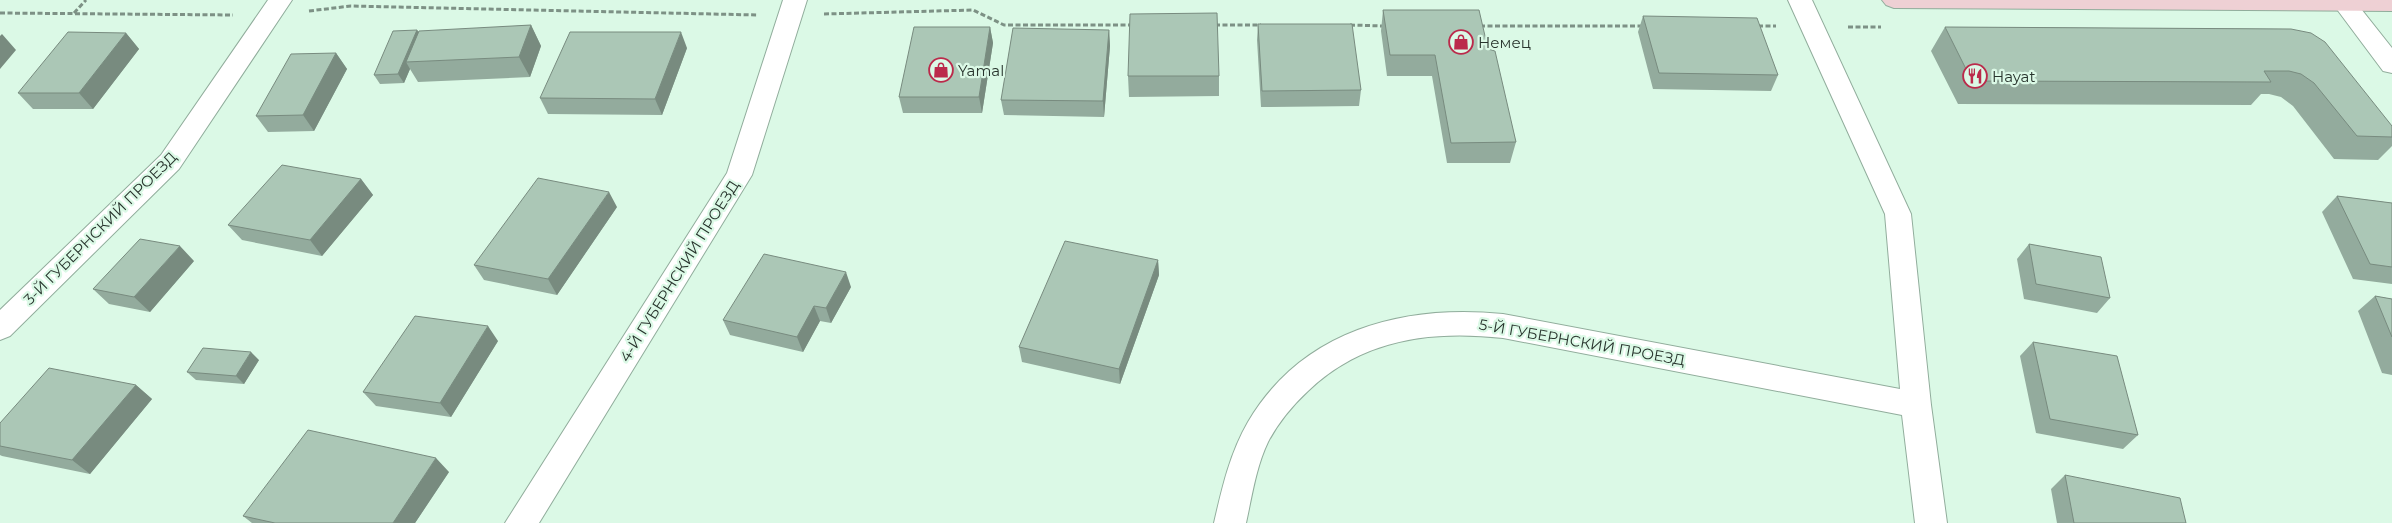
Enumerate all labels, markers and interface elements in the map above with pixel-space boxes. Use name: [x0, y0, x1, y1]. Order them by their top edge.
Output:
shop icon: Немец: [1448, 29, 1474, 55]
place label: Немец: [1478, 33, 1531, 52]
shop icon: Yamal: [928, 57, 954, 83]
place label: Yamal: [958, 61, 1004, 80]
restaurant icon: Hayat: [1962, 63, 1988, 89]
place label: Hayat: [1992, 67, 2036, 86]
street label: 3-Й ГУБЕРНСКИЙ ПРОЕЗД: [19, 147, 181, 309]
street label: 4-Й ГУБЕРНСКИЙ ПРОЕЗД: [615, 177, 743, 365]
street label: 5-Й ГУБЕРНСКИЙ ПРОЕЗД: [1477, 315, 1687, 370]

